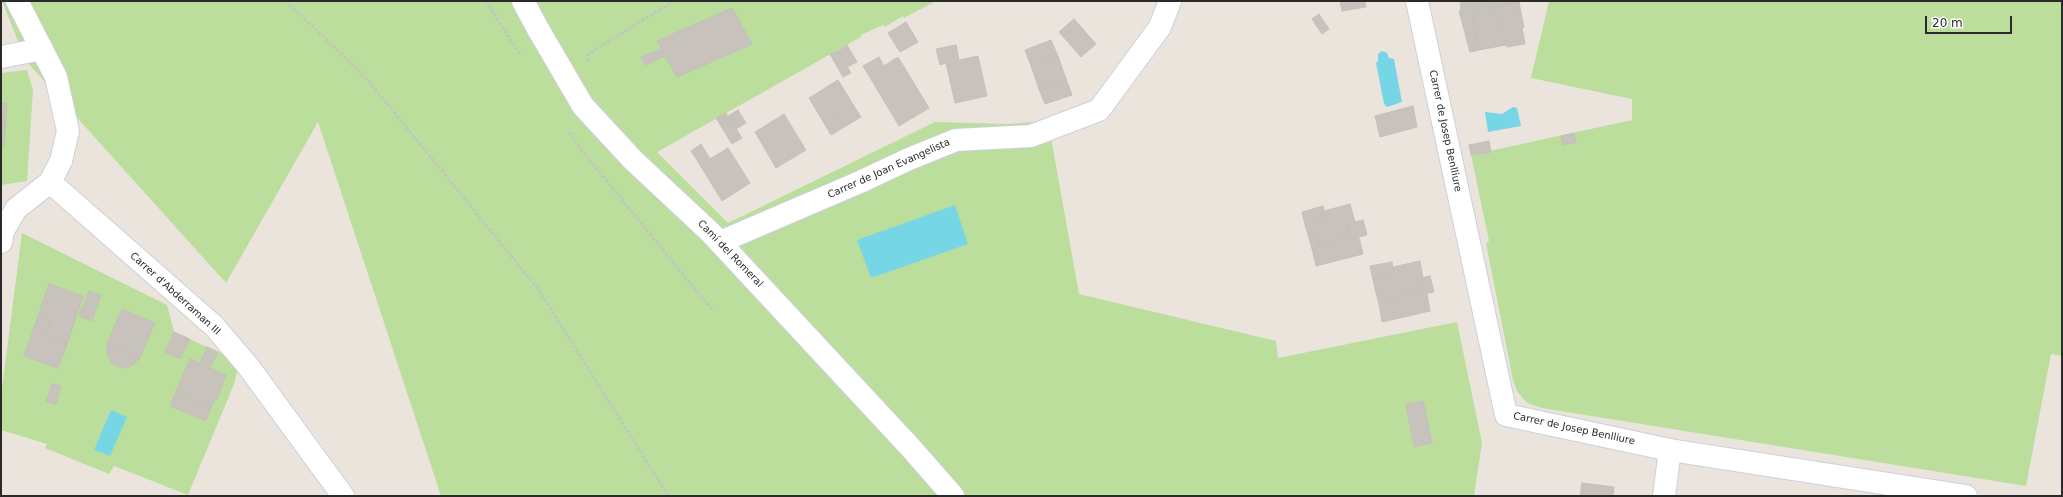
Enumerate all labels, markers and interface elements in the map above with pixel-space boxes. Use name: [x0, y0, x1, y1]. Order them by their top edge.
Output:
scale bar: [1927, 8, 2014, 34]
text: 20 m: [1932, 16, 1963, 30]
street label: Carrer de Josep Benlliure: [1426, 69, 1464, 193]
street label: Carrer de Joan Evangelista: [826, 137, 952, 201]
street label: Camí del Romeral: [695, 218, 765, 290]
street label: Carrer d'Abderraman III: [127, 250, 223, 338]
street label: Carrer de Josep Benlliure: [1512, 410, 1636, 448]

